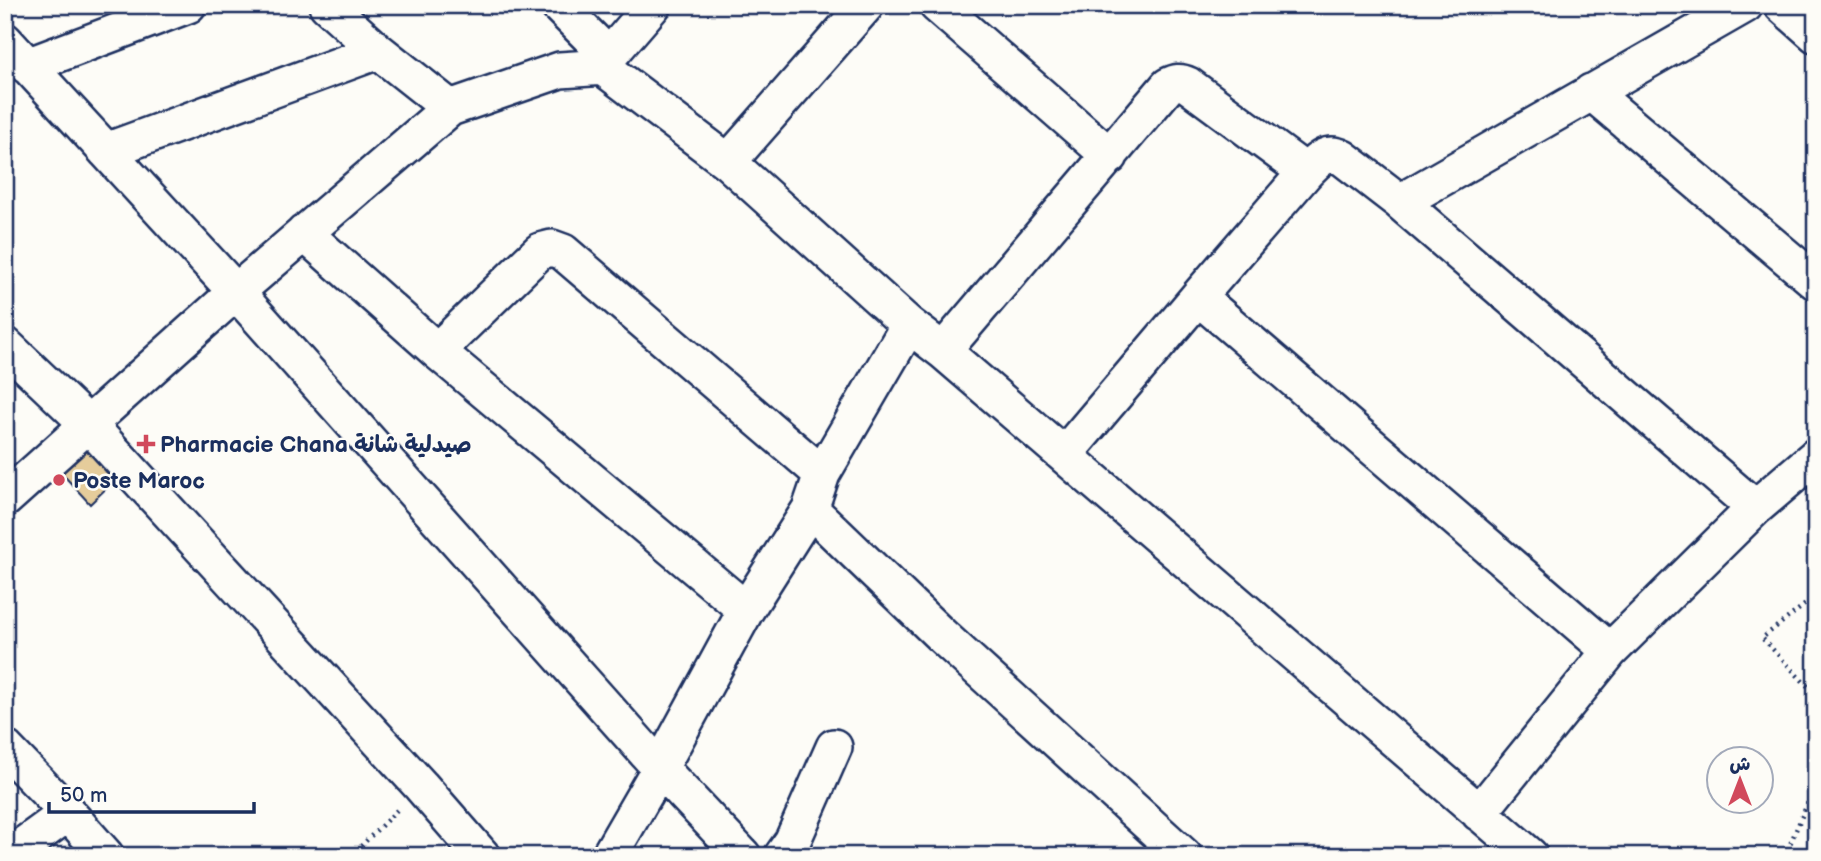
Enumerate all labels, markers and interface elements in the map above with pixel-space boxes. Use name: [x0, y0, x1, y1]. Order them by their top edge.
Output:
place label: Pharmacie Chana صيدلية شانة: [160, 431, 472, 459]
marker: Pharmacie Chana صيدلية شانة: [138, 436, 154, 452]
place label: Poste Maroc: [73, 467, 205, 495]
marker: Poste Maroc: [51, 472, 67, 488]
north arrow: [1706, 746, 1776, 816]
text: ش: [1730, 753, 1751, 776]
scale bar: [49, 770, 254, 814]
text: 50 m: [60, 783, 107, 808]

